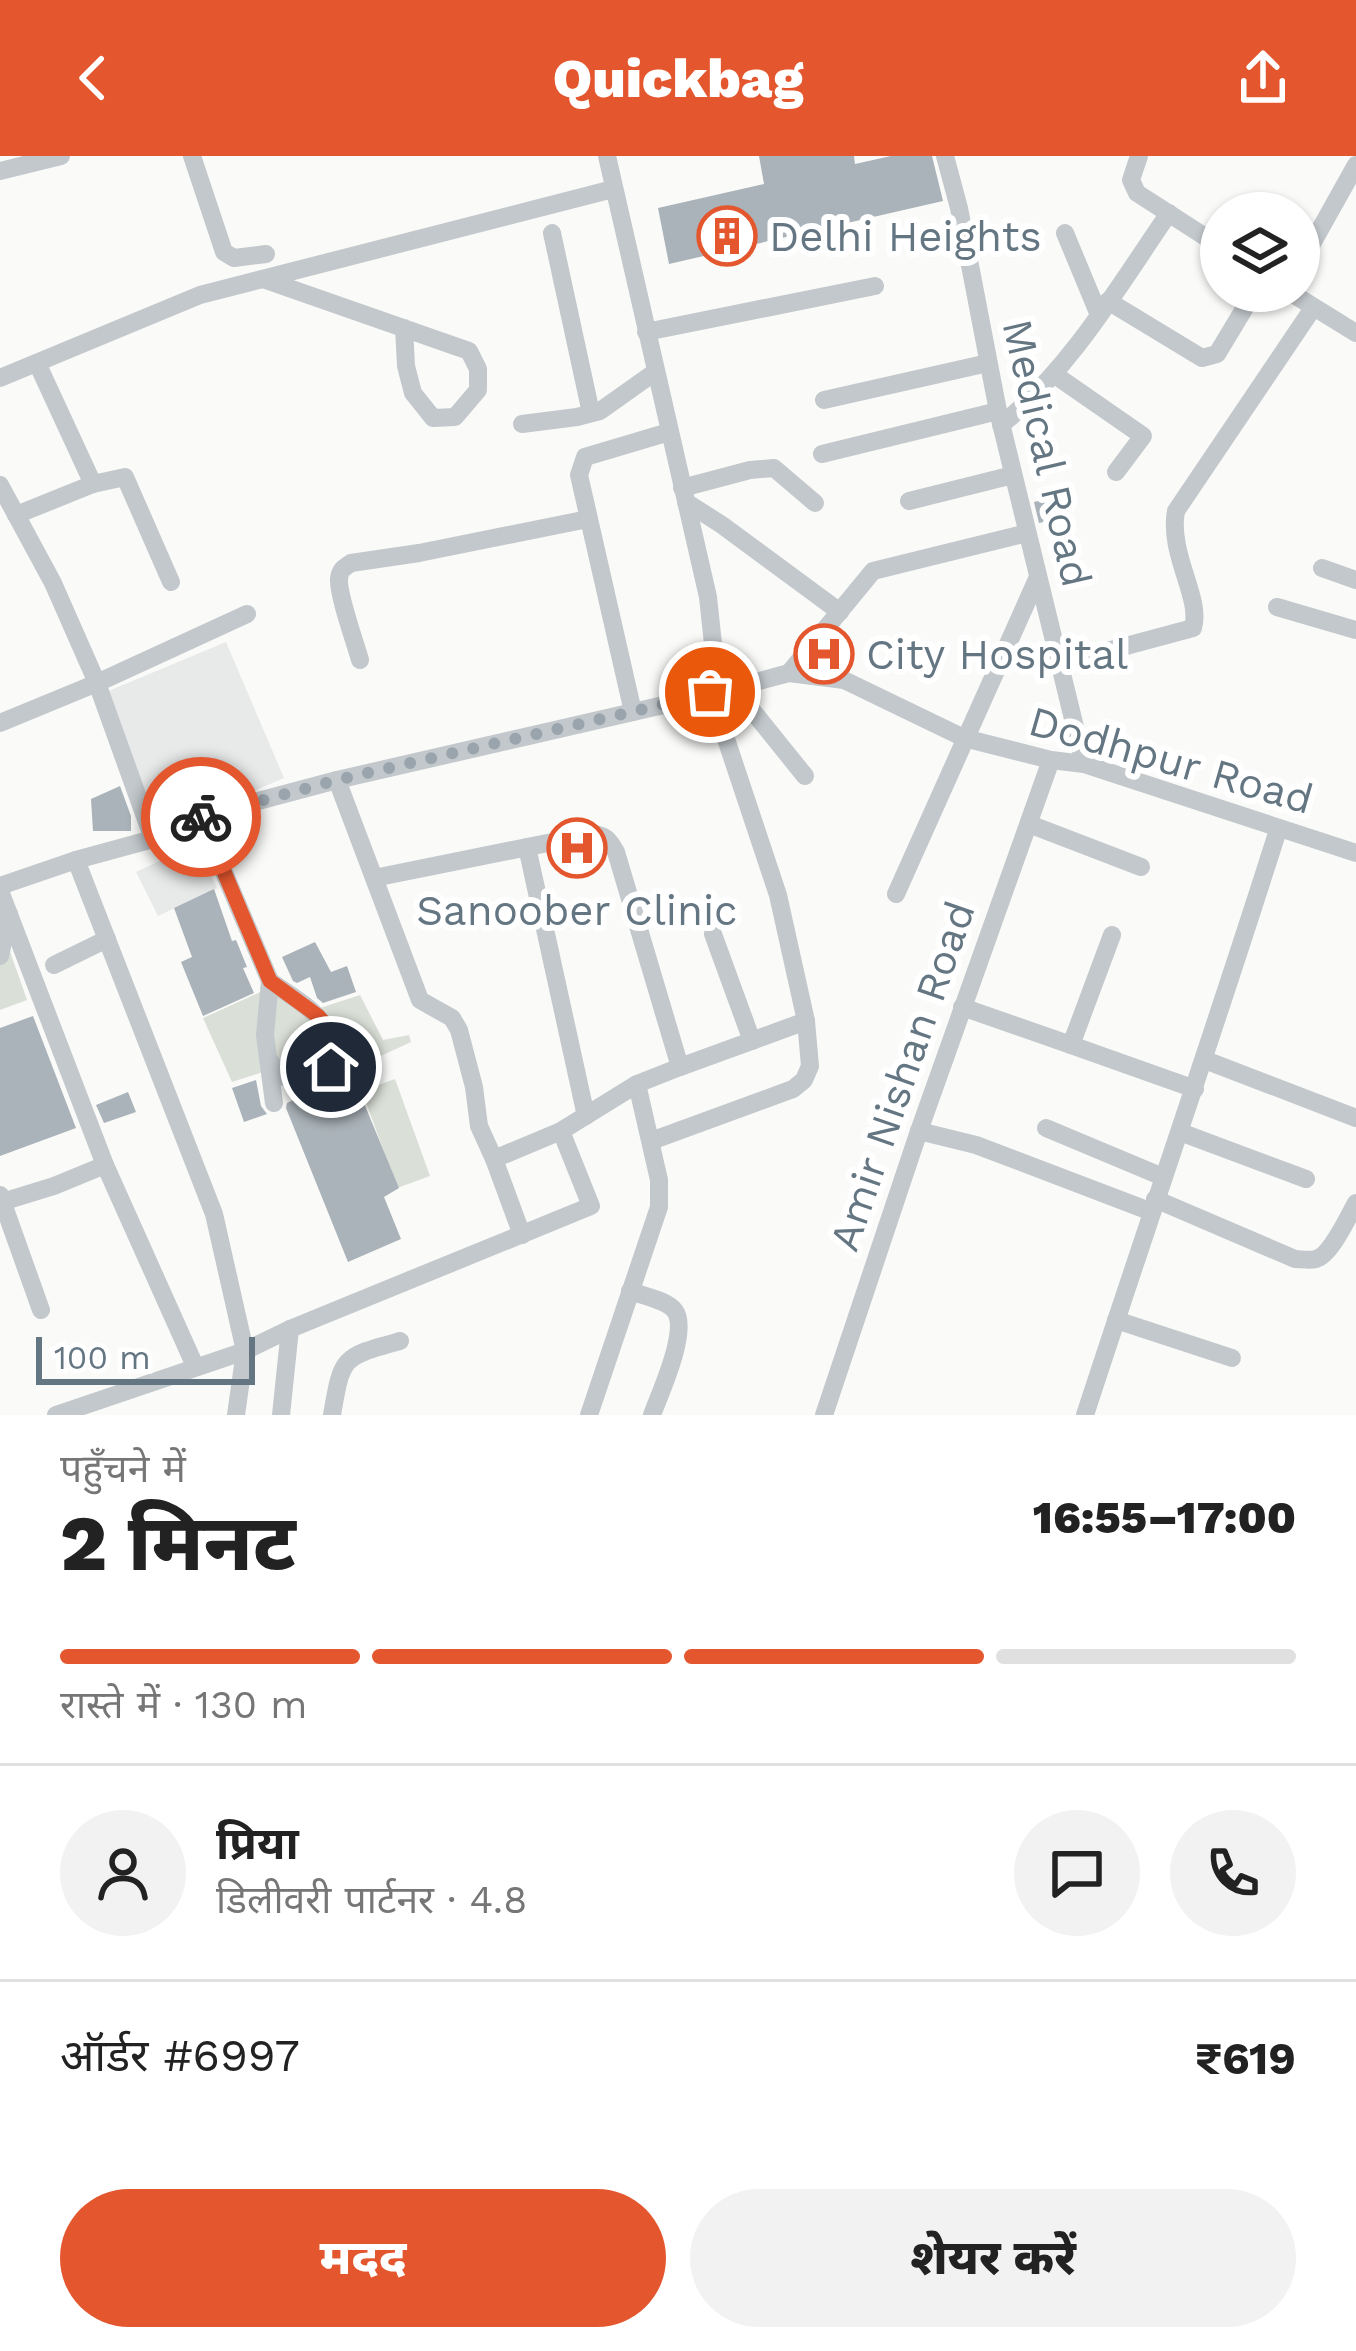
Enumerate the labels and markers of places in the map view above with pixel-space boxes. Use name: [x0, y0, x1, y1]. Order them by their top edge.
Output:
building icon: Delhi Heights: [696, 205, 758, 267]
place label: Delhi Heights: [769, 212, 1042, 261]
hospital icon: City Hospital: [793, 623, 855, 685]
place label: City Hospital: [866, 630, 1128, 679]
pin: [659, 641, 761, 743]
hospital icon: Sanoober Clinic: [546, 817, 608, 879]
place label: Sanoober Clinic: [416, 886, 738, 935]
pin: [280, 1016, 382, 1118]

